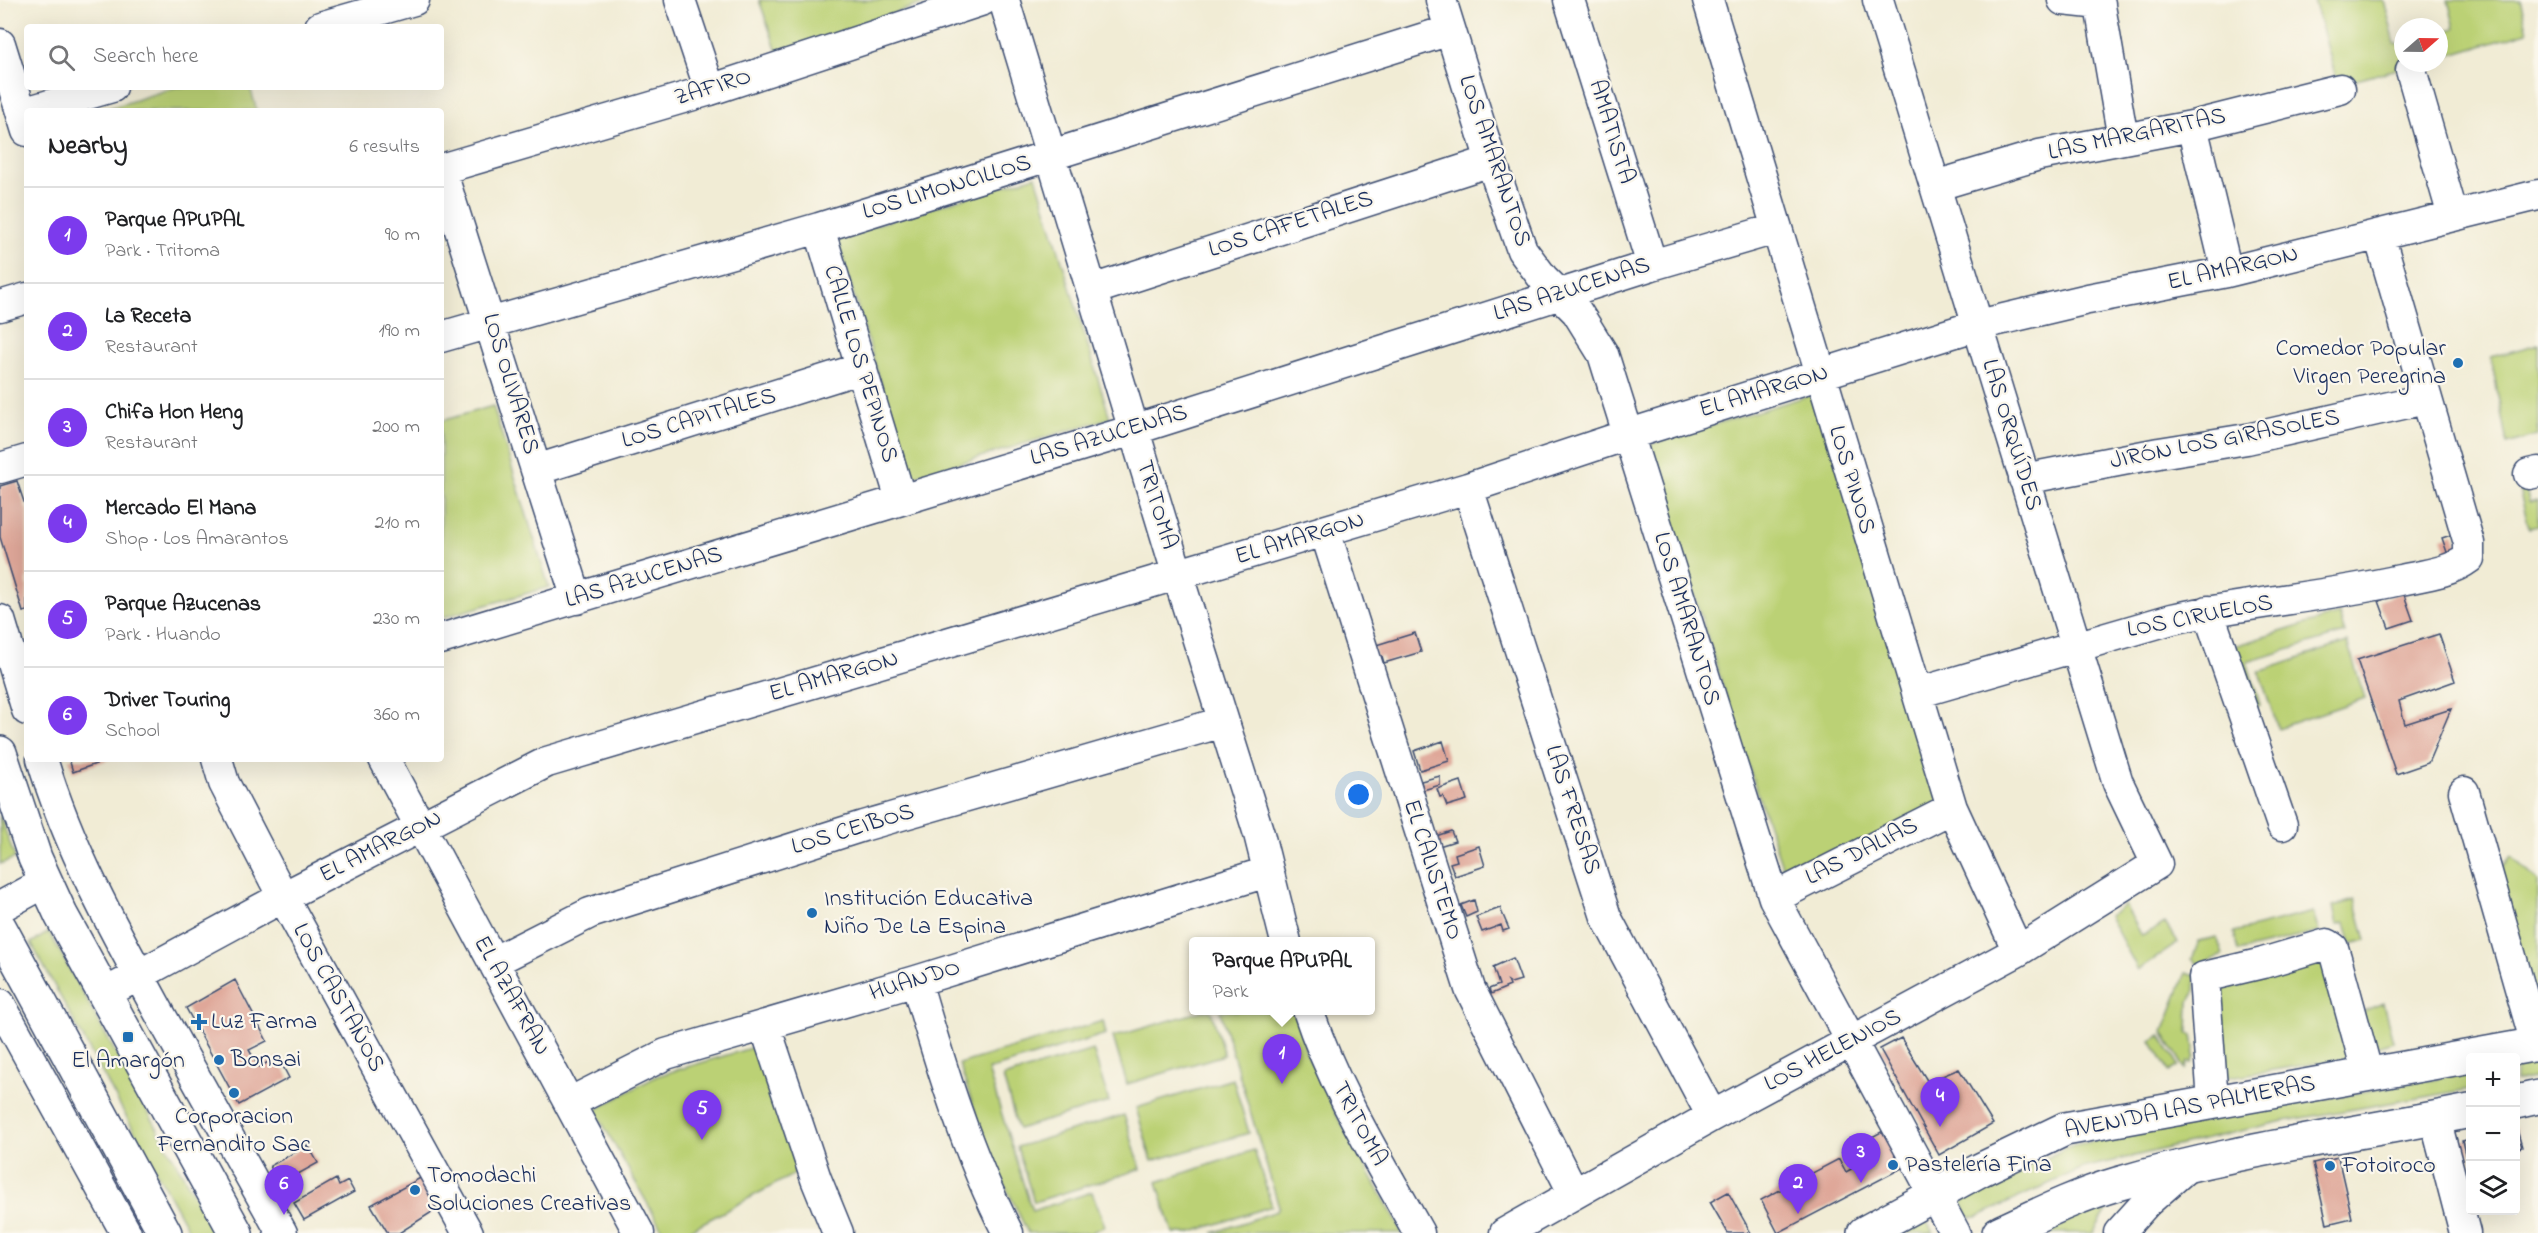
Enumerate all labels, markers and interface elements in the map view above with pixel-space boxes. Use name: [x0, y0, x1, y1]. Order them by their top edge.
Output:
north arrow: [2394, 18, 2448, 72]
search box: [24, 24, 444, 90]
icon: search: [45, 41, 78, 74]
text: Search here: [93, 41, 198, 73]
street label: ZAFIRO: [670, 60, 756, 116]
street label: LOS AMARANTOS: [1448, 70, 1540, 252]
street label: AMATISTA: [1579, 75, 1643, 189]
street label: LAS MARGARITAS: [2045, 99, 2229, 171]
text: Nearby: [48, 128, 127, 166]
text: 6 results: [349, 133, 420, 162]
street label: LOS LIMONCILLOS: [858, 146, 1036, 230]
street label: LOS CAFETALES: [1204, 182, 1378, 268]
text: Parque APUPAL: [105, 205, 244, 237]
text: 1: [64, 221, 71, 250]
text: 90 m: [385, 221, 420, 250]
text: Park · Tritoma: [105, 237, 220, 266]
street label: EL AMARGON: [2164, 237, 2302, 301]
street label: LAS AZUCENAS: [1489, 248, 1655, 332]
street label: CALLE LOS PEPINOS: [813, 261, 907, 467]
text: La Receta: [105, 301, 191, 333]
street label: LOS OLIVARES: [472, 309, 548, 459]
text: 2: [63, 317, 72, 346]
text: 190 m: [378, 317, 420, 346]
place label: Comedor Popular Virgen Peregrina: [2275, 332, 2447, 395]
text: Restaurant: [105, 333, 198, 362]
street label: LAS ORQUÍDES: [1971, 355, 2051, 515]
street label: EL AMARGON: [1695, 356, 1833, 428]
marker: Comedor Popular Virgen Peregrina: [2451, 356, 2465, 370]
street label: LOS CAPITALES: [618, 379, 780, 459]
street label: LAS AZUCENAS: [1026, 395, 1192, 477]
text: Chifa Hon Heng: [105, 397, 243, 429]
street label: JIRÓN LOS GIRASOLES: [2107, 401, 2343, 479]
text: 3: [63, 413, 72, 442]
text: 200 m: [372, 413, 420, 442]
street label: LOS PINOS: [1818, 422, 1884, 538]
text: Restaurant: [105, 429, 198, 458]
street label: TRITOMA: [1126, 456, 1186, 554]
text: Mercado El Mana: [105, 493, 256, 525]
street label: EL AMARGON: [1231, 503, 1369, 575]
text: 4: [63, 509, 72, 538]
text: 210 m: [375, 509, 420, 538]
text: Shop · Los Amarantos: [105, 525, 289, 554]
street label: LOS AMARANTOS: [1643, 528, 1729, 710]
street label: LAS AZUCENAS: [561, 537, 727, 619]
street label: LOS CIRUELOS: [2124, 586, 2276, 648]
text: Parque Azucenas: [105, 589, 261, 621]
text: 5: [62, 605, 73, 634]
text: 230 m: [373, 605, 420, 634]
text: Park · Huando: [105, 621, 221, 650]
street label: EL AMARGON: [765, 642, 903, 712]
text: Driver Touring: [105, 685, 230, 717]
text: 6: [63, 701, 72, 730]
text: 360 m: [374, 701, 420, 730]
text: School: [105, 717, 160, 746]
street label: LAS FRESAS: [1535, 741, 1609, 879]
your location: [1344, 780, 1373, 809]
street label: LOS CEIBOS: [787, 795, 919, 865]
street label: EL CALISTEMO: [1393, 795, 1471, 945]
street label: EL AMARGON: [314, 801, 448, 893]
street label: LAS DALIAS: [1800, 809, 1924, 895]
place label: Institución Educativa Niño De La Espina: [824, 882, 1033, 945]
marker: Institución Educativa Niño De La Espina: [805, 906, 819, 920]
street label: LOS CASTAÑOS: [283, 917, 393, 1079]
street label: EL AZAFRAN: [464, 930, 558, 1062]
popup: [1189, 937, 1375, 1015]
text: Parque APUPAL: [1212, 946, 1352, 978]
street label: HUANDO: [865, 951, 965, 1011]
text: Park: [1212, 978, 1249, 1007]
street label: LOS HELENIOS: [1758, 1000, 1908, 1102]
place label: Luz Farma: [211, 1005, 317, 1040]
marker: Luz Farma: [192, 1015, 206, 1029]
marker: El Amargón: [121, 1030, 135, 1044]
pin: 1: [1262, 1034, 1302, 1084]
place label: Bonsai: [230, 1043, 301, 1078]
place label: El Amargón: [71, 1044, 185, 1079]
marker: Bonsai: [212, 1053, 226, 1067]
map controls: [2466, 1053, 2520, 1215]
button: +: [2466, 1053, 2520, 1107]
street label: AVENIDA LAS PALMERAS: [2062, 1067, 2318, 1149]
street label: TRITOMA: [1322, 1075, 1396, 1173]
pin: 4: [1920, 1078, 1960, 1127]
marker: Corporacion Fernandito Sac: [227, 1086, 241, 1100]
pin: 5: [682, 1090, 722, 1140]
place label: Corporacion Fernandito Sac: [156, 1100, 311, 1163]
button: −: [2466, 1107, 2520, 1161]
pin: 3: [1842, 1134, 1880, 1183]
place label: Pastelería Fina: [1905, 1148, 2052, 1183]
place label: Fotoiroco: [2341, 1149, 2436, 1184]
marker: Pastelería Fina: [1886, 1158, 1900, 1172]
place label: Tomodachi Soluciones Creativas: [427, 1159, 631, 1222]
marker: Fotoiroco: [2323, 1159, 2337, 1173]
button: layers: [2466, 1161, 2520, 1215]
pin: 2: [1778, 1164, 1818, 1214]
pin: 6: [264, 1166, 304, 1215]
marker: Tomodachi Soluciones Creativas: [408, 1183, 422, 1197]

